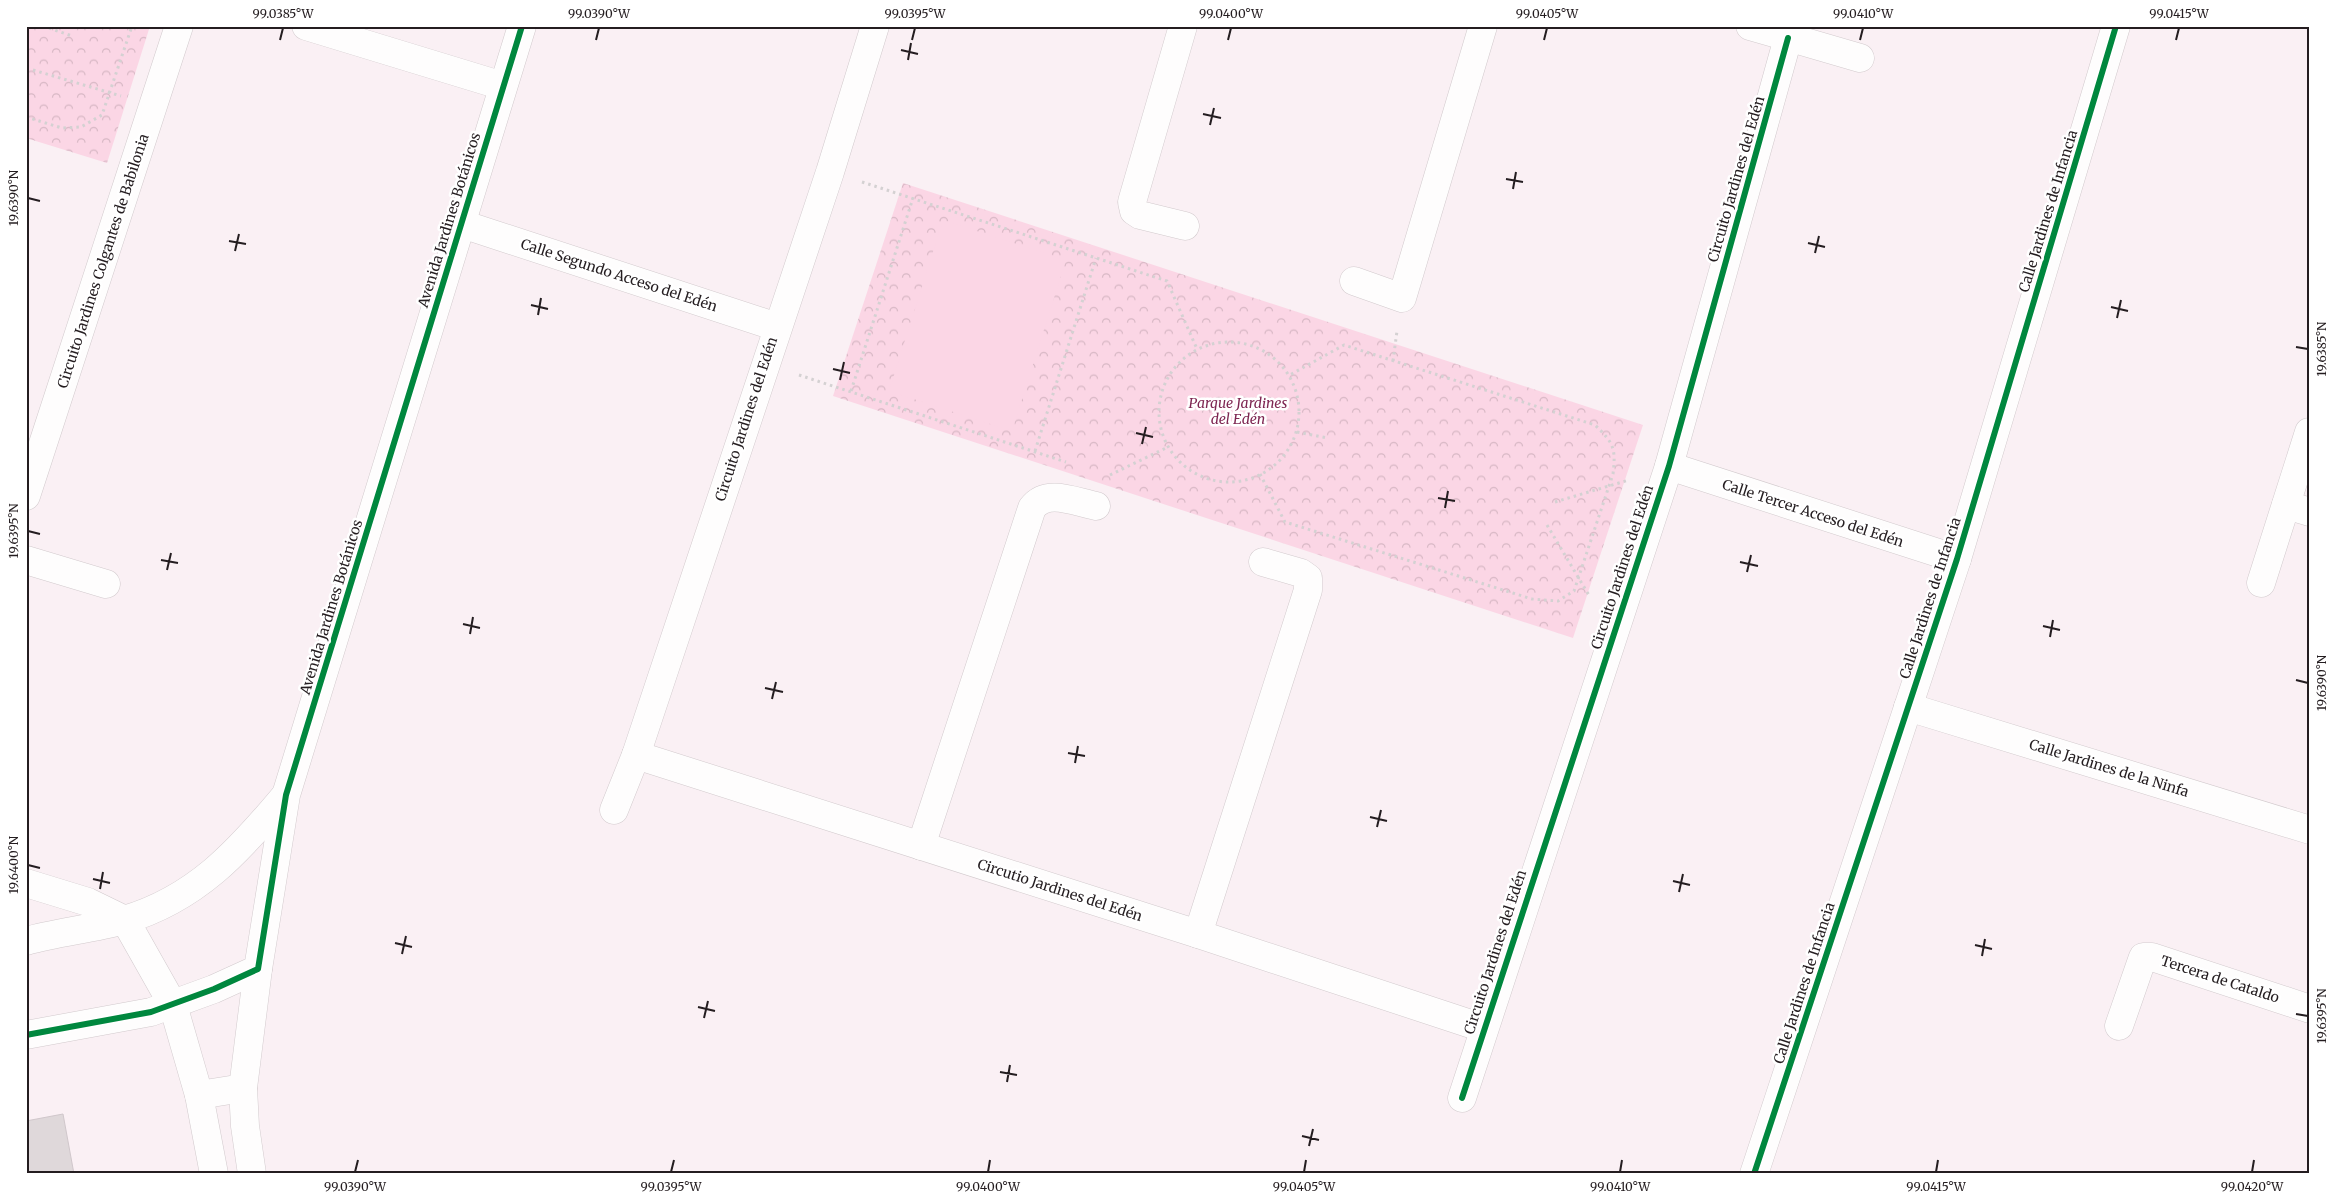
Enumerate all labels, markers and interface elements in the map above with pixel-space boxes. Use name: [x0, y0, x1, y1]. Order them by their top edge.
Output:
text: 99.0385°W: [253, 6, 314, 21]
text: 99.0390°W: [568, 6, 631, 21]
text: 99.0395°W: [885, 6, 947, 21]
text: 99.0400°W: [1199, 6, 1264, 21]
text: 99.0405°W: [1516, 6, 1579, 21]
text: 99.0410°W: [1833, 6, 1894, 21]
text: 99.0415°W: [2149, 6, 2210, 21]
street label: Circuito Jardines del Edén: [1704, 94, 1768, 264]
street label: Calle Jardines de Infancia: [2015, 127, 2081, 294]
street label: Avenida Jardines Botánicos: [413, 130, 484, 311]
street label: Circuito Jardines Colgantes de Babilonia: [53, 131, 153, 390]
text: 19.6390°N: [6, 169, 21, 226]
street label: Calle Segundo Acceso del Edén: [518, 235, 720, 315]
text: 19.6385°N: [2314, 321, 2329, 376]
street label: Circuito Jardines del Edén: [711, 334, 781, 504]
park label: Parque Jardines del Edén: [1189, 394, 1288, 428]
street label: Calle Tercer Acceso del Edén: [1720, 475, 1906, 551]
street label: Circuito Jardines del Edén: [1587, 482, 1657, 652]
text: 19.6395°N: [6, 503, 21, 558]
street label: Calle Jardines de Infancia: [1895, 514, 1965, 681]
street label: Avenida Jardines Botánicos: [295, 517, 366, 698]
text: 19.6390°N: [2314, 654, 2329, 711]
street label: Calle Jardines de la Ninfa: [2027, 735, 2191, 801]
text: 19.6400°N: [6, 835, 21, 894]
street label: Circutio Jardines del Edén: [975, 855, 1145, 925]
street label: Circuito Jardines del Edén: [1460, 867, 1530, 1037]
street label: Calle Jardines de Infancia: [1769, 899, 1839, 1066]
street label: Tercera de Cataldo: [2158, 951, 2282, 1007]
text: 19.6395°N: [2314, 988, 2329, 1043]
text: 99.0390°W: [324, 1179, 387, 1194]
text: 99.0395°W: [641, 1179, 703, 1194]
text: 99.0400°W: [956, 1179, 1021, 1194]
text: 99.0405°W: [1273, 1179, 1336, 1194]
text: 99.0410°W: [1590, 1179, 1651, 1194]
text: 99.0415°W: [1906, 1179, 1967, 1194]
text: 99.0420°W: [2221, 1179, 2284, 1194]

